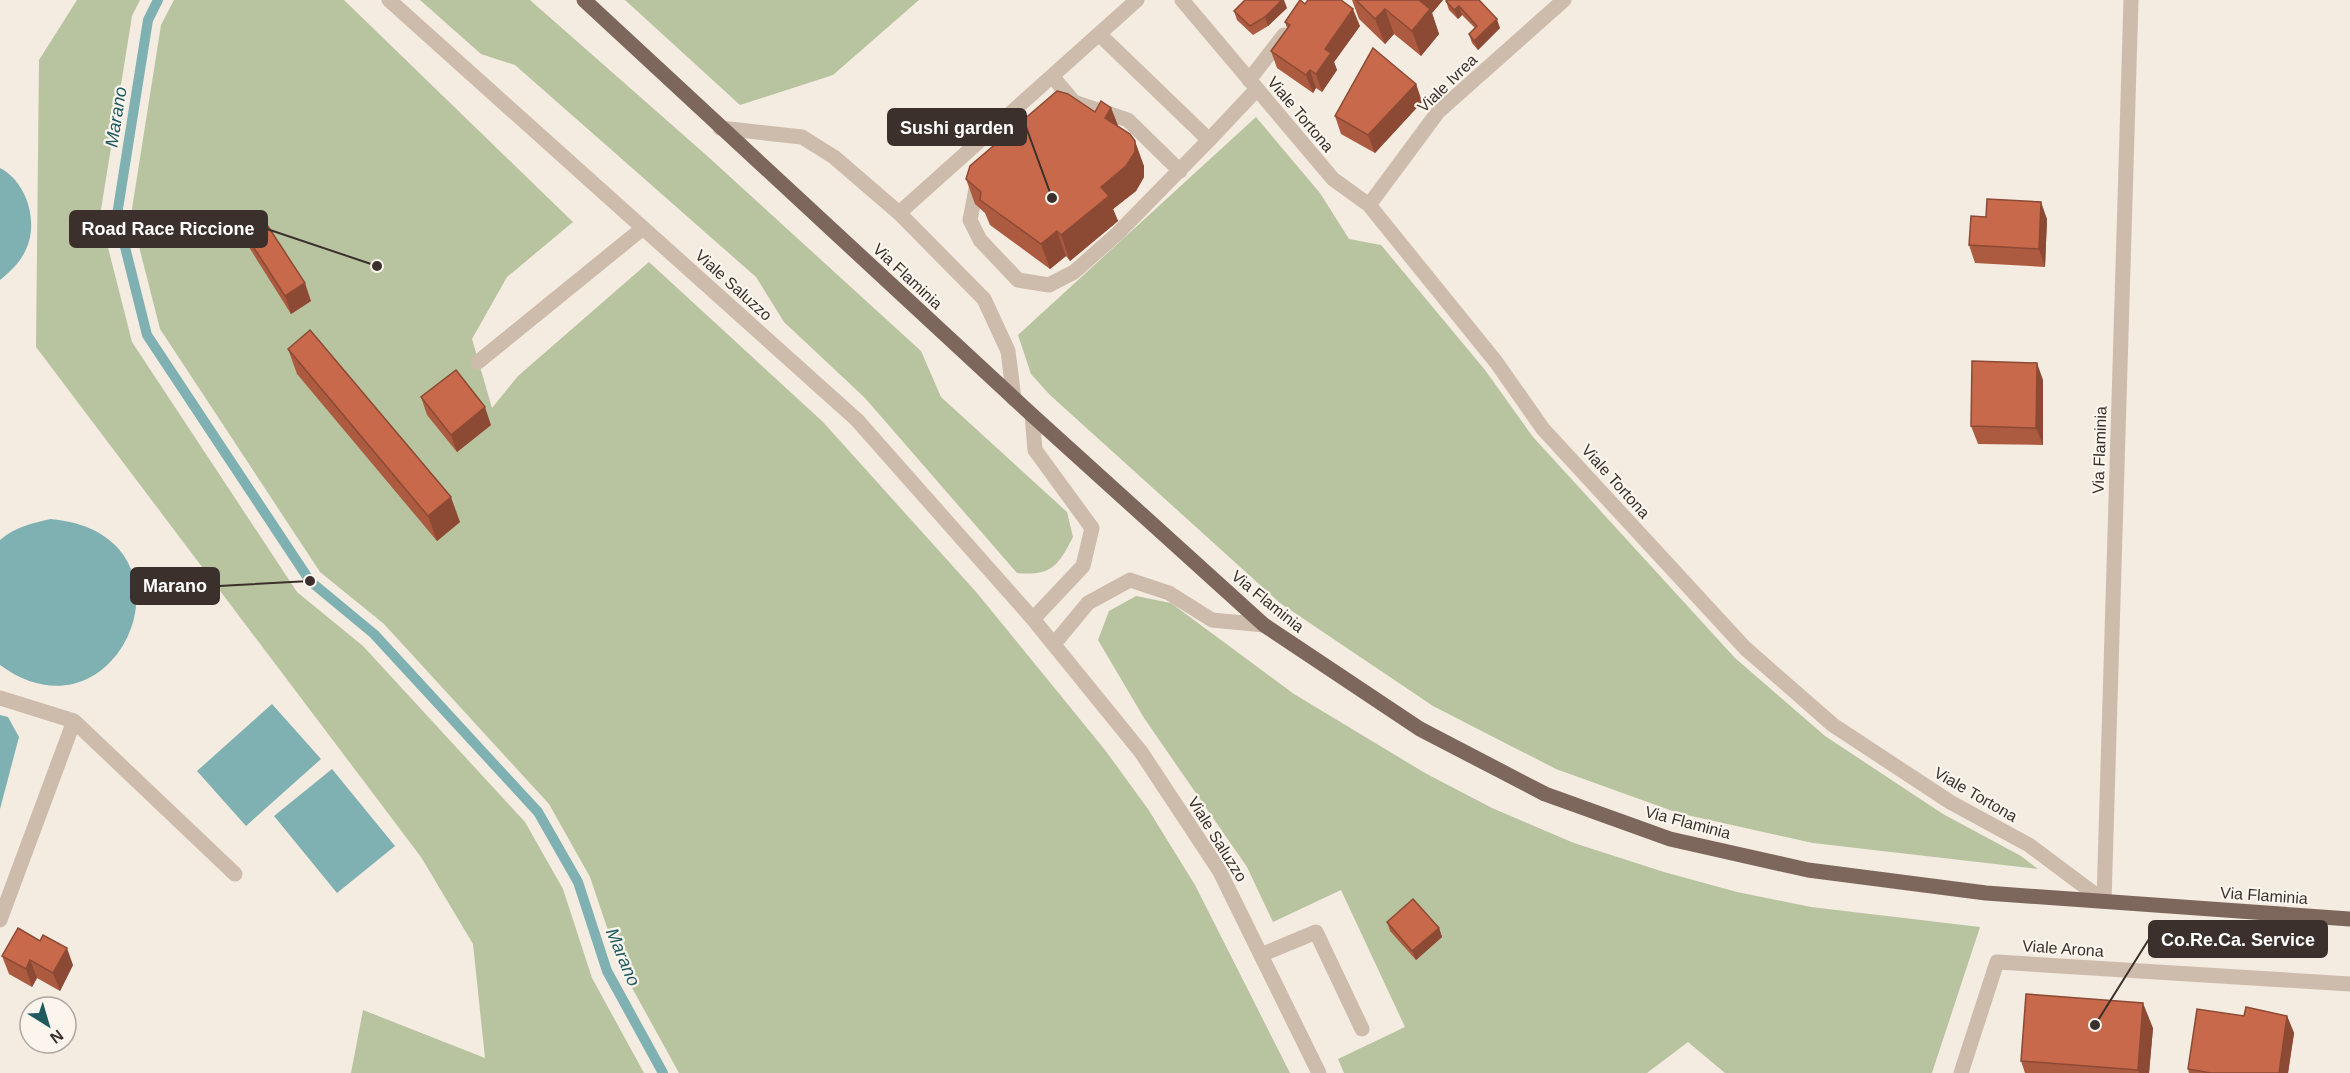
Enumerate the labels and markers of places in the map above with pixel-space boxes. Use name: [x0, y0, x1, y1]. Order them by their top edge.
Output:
callout: Sushi garden: [888, 109, 1026, 145]
callout: Road Race Riccione: [70, 211, 267, 247]
callout: Marano: [131, 568, 219, 604]
callout: Co.Re.Ca. Service: [2149, 921, 2327, 957]

